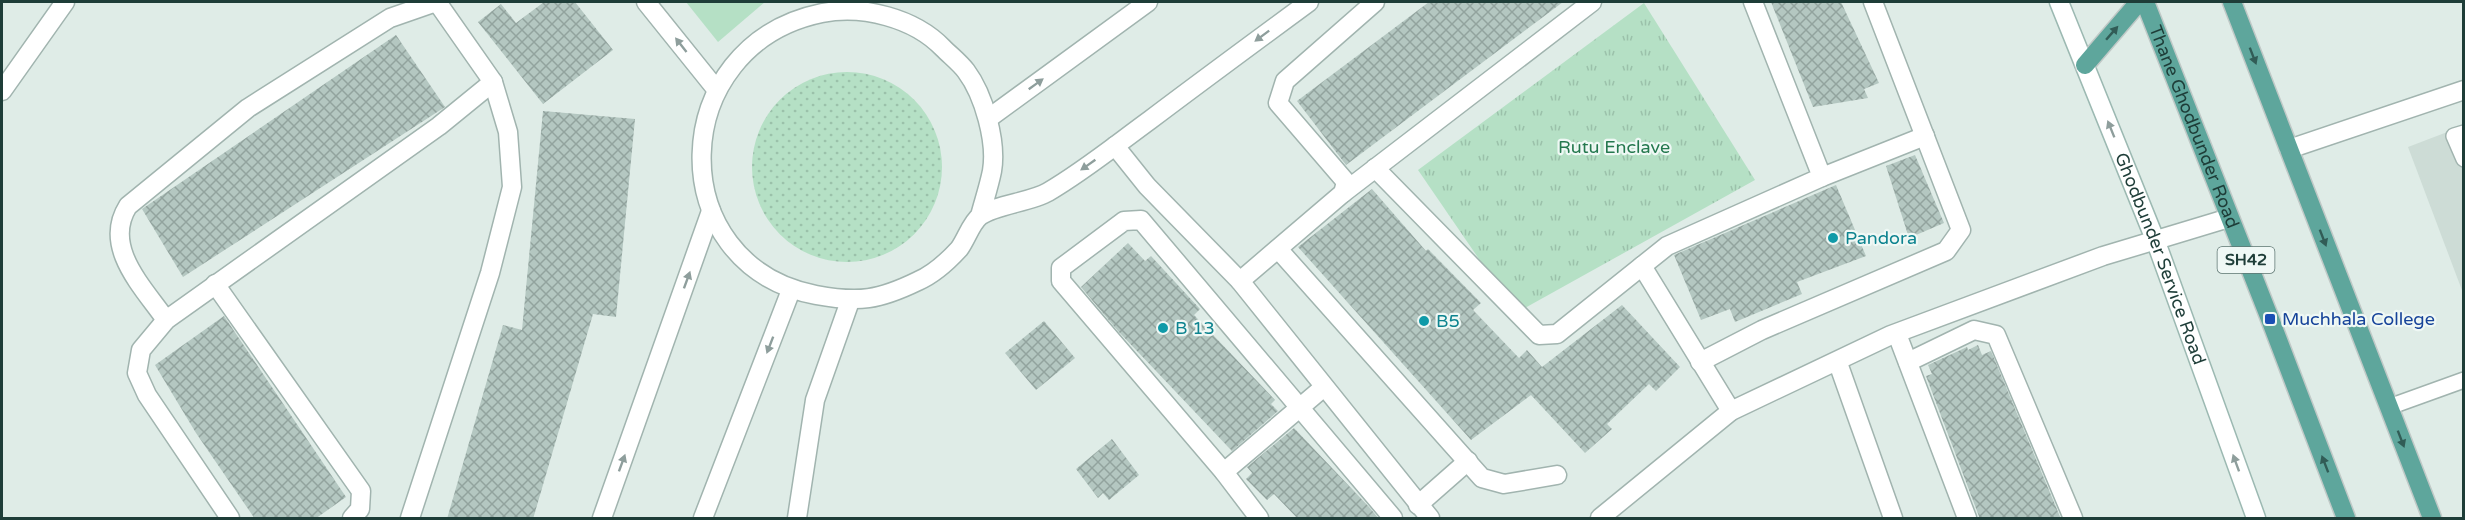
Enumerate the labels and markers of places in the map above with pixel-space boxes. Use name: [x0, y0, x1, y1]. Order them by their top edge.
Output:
place label: Pandora: [1845, 227, 1917, 249]
marker: Pandora: [1826, 231, 1840, 245]
place label: Muchhala College: [2282, 308, 2435, 330]
place label: B5: [1436, 310, 1460, 332]
marker: Muchhala College: [2263, 312, 2277, 326]
marker: B5: [1417, 314, 1431, 328]
place label: B 13: [1175, 317, 1215, 339]
marker: B 13: [1156, 321, 1170, 335]

